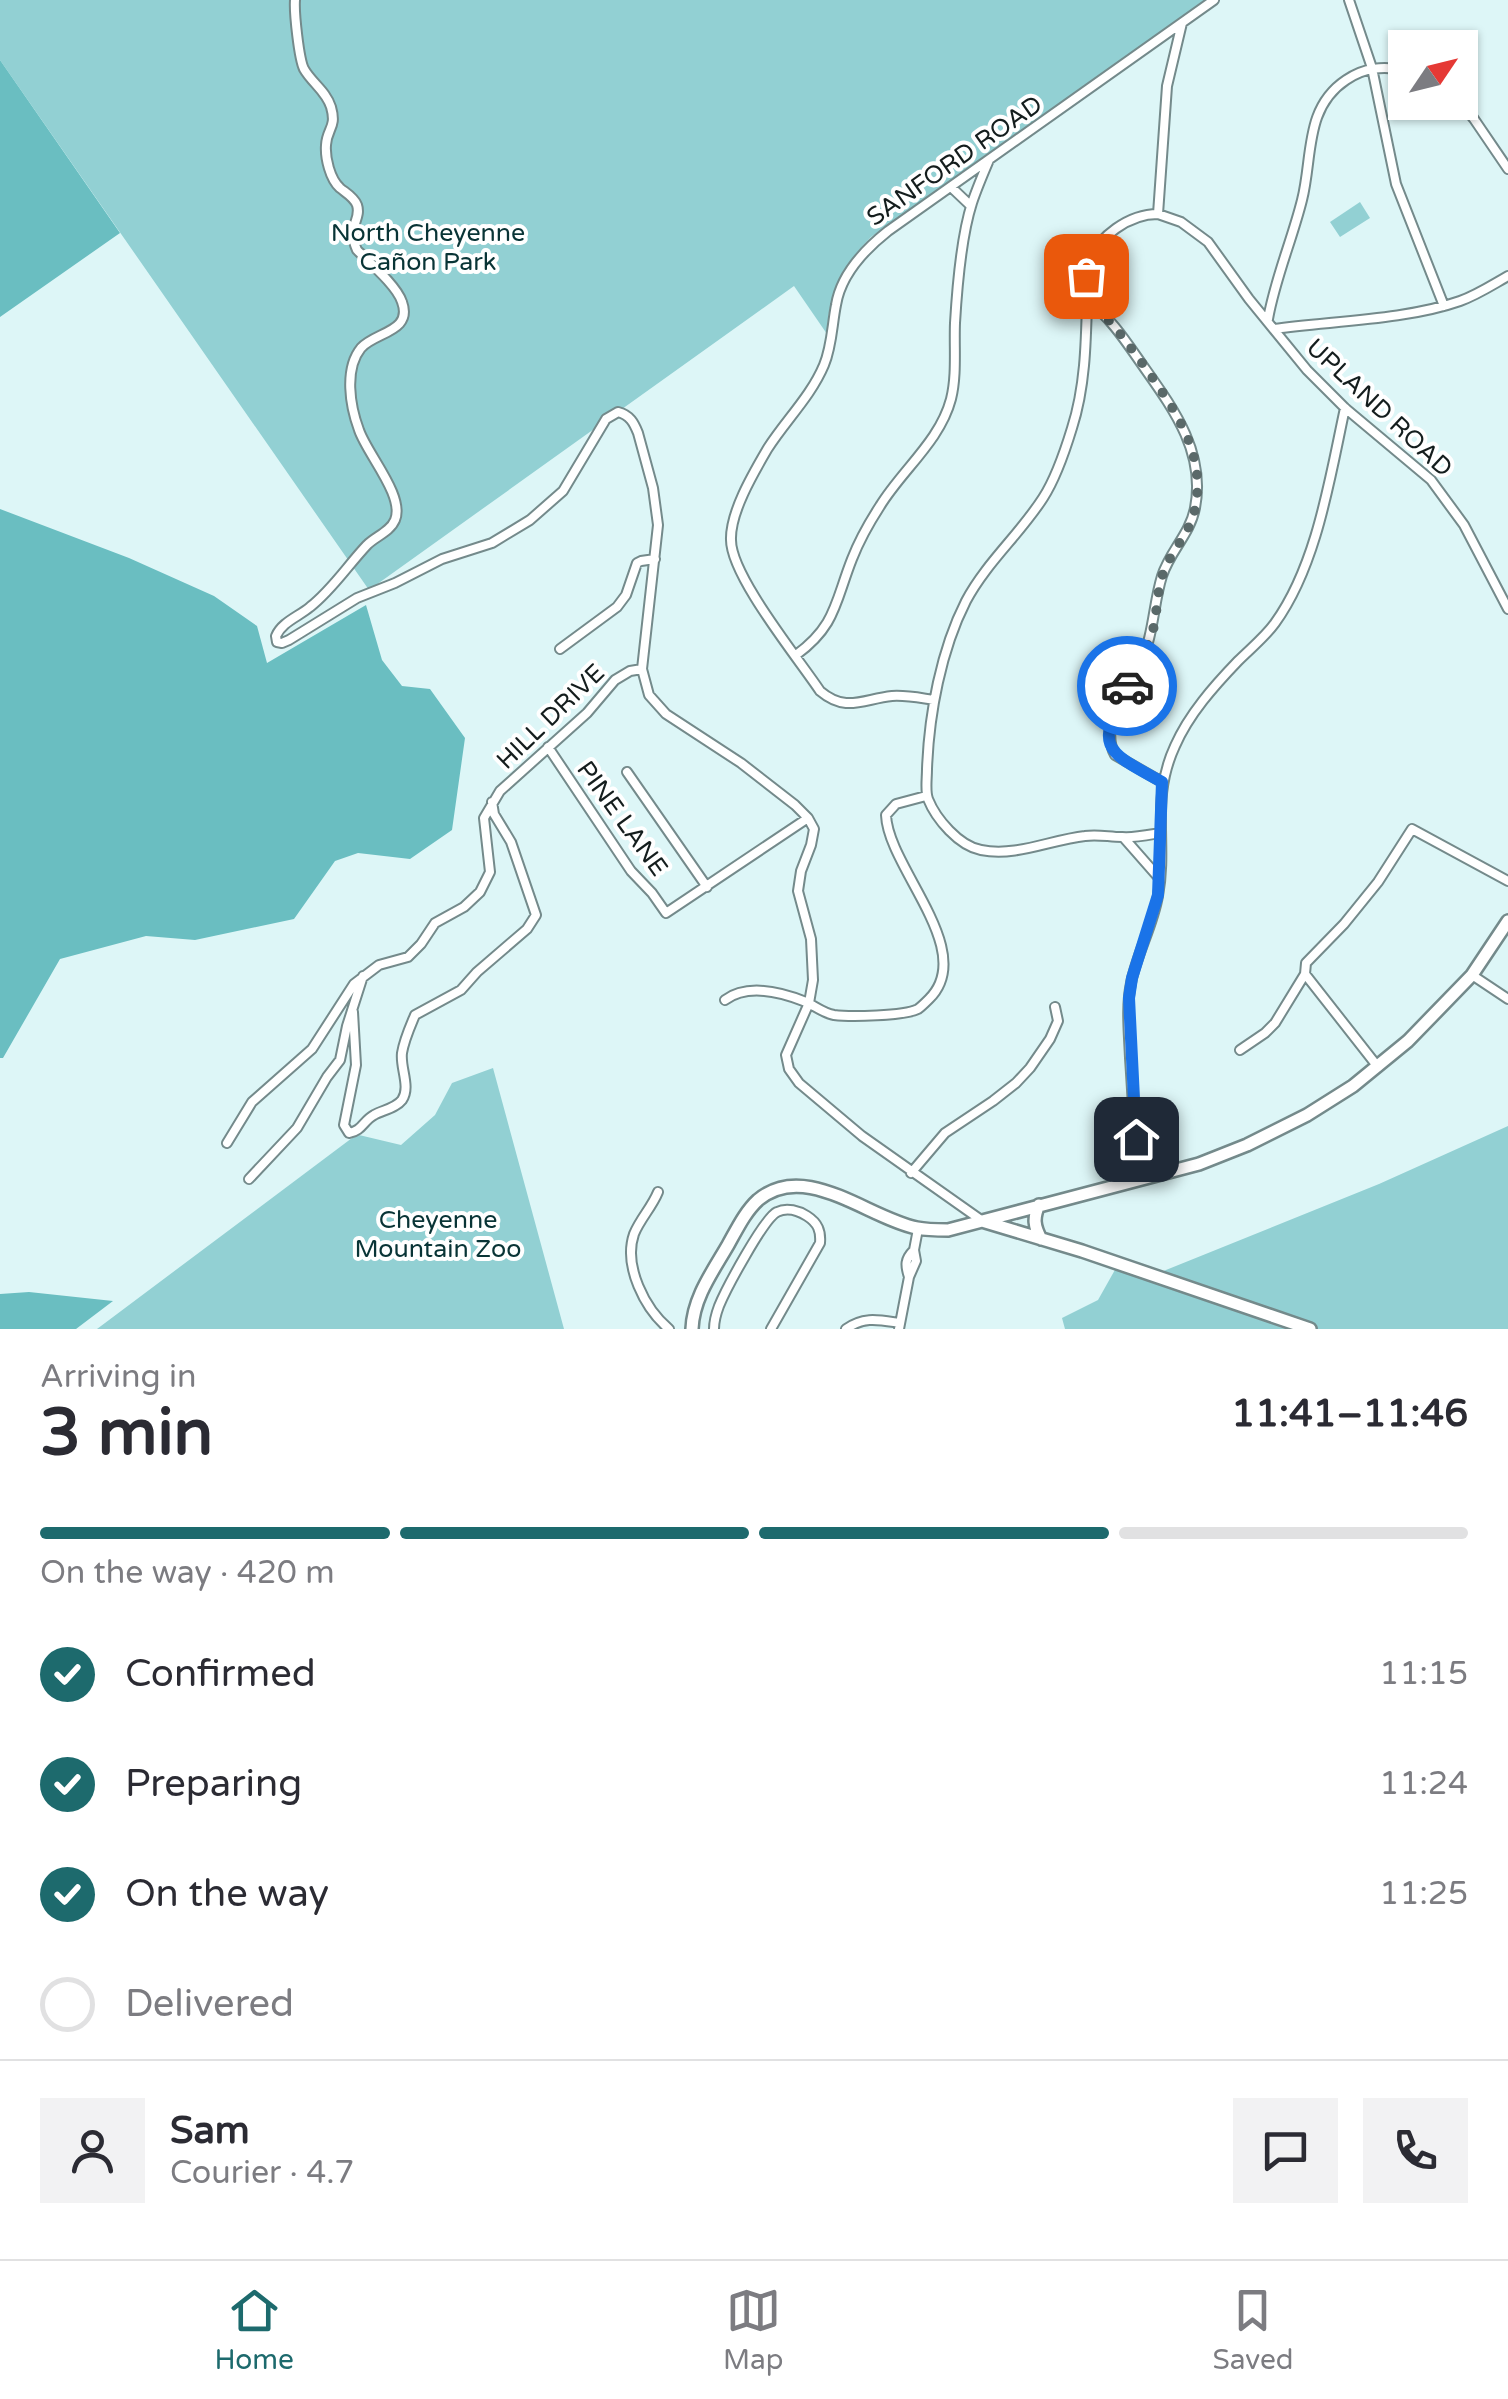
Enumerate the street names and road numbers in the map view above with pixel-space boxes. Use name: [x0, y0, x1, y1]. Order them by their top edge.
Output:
street label: SANFORD ROAD: [861, 89, 1048, 233]
street label: UPLAND ROAD: [1300, 332, 1459, 483]
street label: HILL DRIVE: [491, 658, 611, 776]
street label: PINE LANE: [570, 755, 674, 882]

